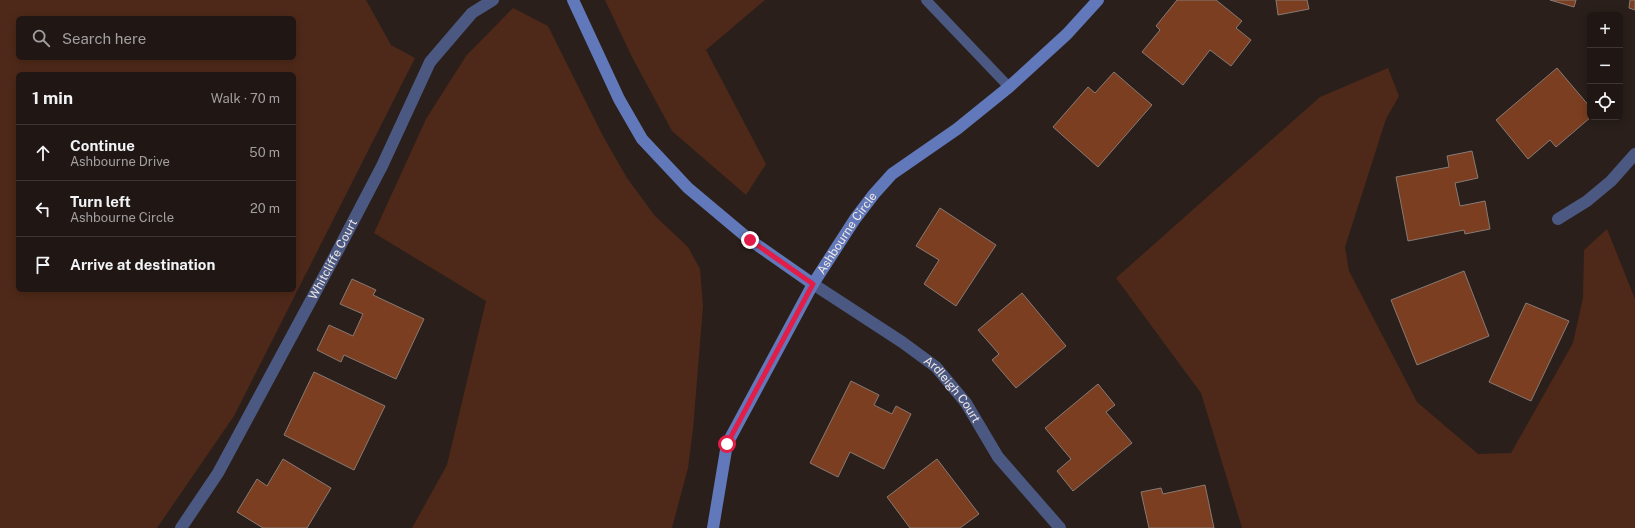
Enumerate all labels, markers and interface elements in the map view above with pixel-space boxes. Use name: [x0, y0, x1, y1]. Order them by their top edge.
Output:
map controls: [1587, 12, 1623, 120]
button: +: [1587, 12, 1623, 48]
search box: [16, 16, 296, 60]
icon: search: [30, 27, 52, 49]
text: Search here: [62, 30, 146, 47]
button: −: [1587, 48, 1623, 84]
button: locate: [1587, 84, 1623, 120]
text: 1 min: [32, 88, 73, 108]
text: Walk · 70 m: [211, 91, 280, 106]
text: Continue: [70, 137, 135, 154]
icon: ahead: [32, 142, 54, 164]
text: 50 m: [249, 145, 280, 160]
text: Ashbourne Drive: [70, 154, 170, 169]
street label: Ashbourne Circle: [814, 189, 880, 277]
text: Turn left: [70, 193, 131, 210]
icon: left: [32, 198, 54, 220]
text: 20 m: [250, 201, 280, 216]
text: Ashbourne Circle: [70, 210, 174, 225]
street label: Whitcliffe Court: [306, 216, 360, 302]
route end: [741, 231, 759, 249]
icon: arrive: [32, 254, 54, 276]
text: Arrive at destination: [70, 256, 215, 273]
street label: Ardleigh Court: [921, 353, 983, 426]
route start: [718, 435, 736, 453]

